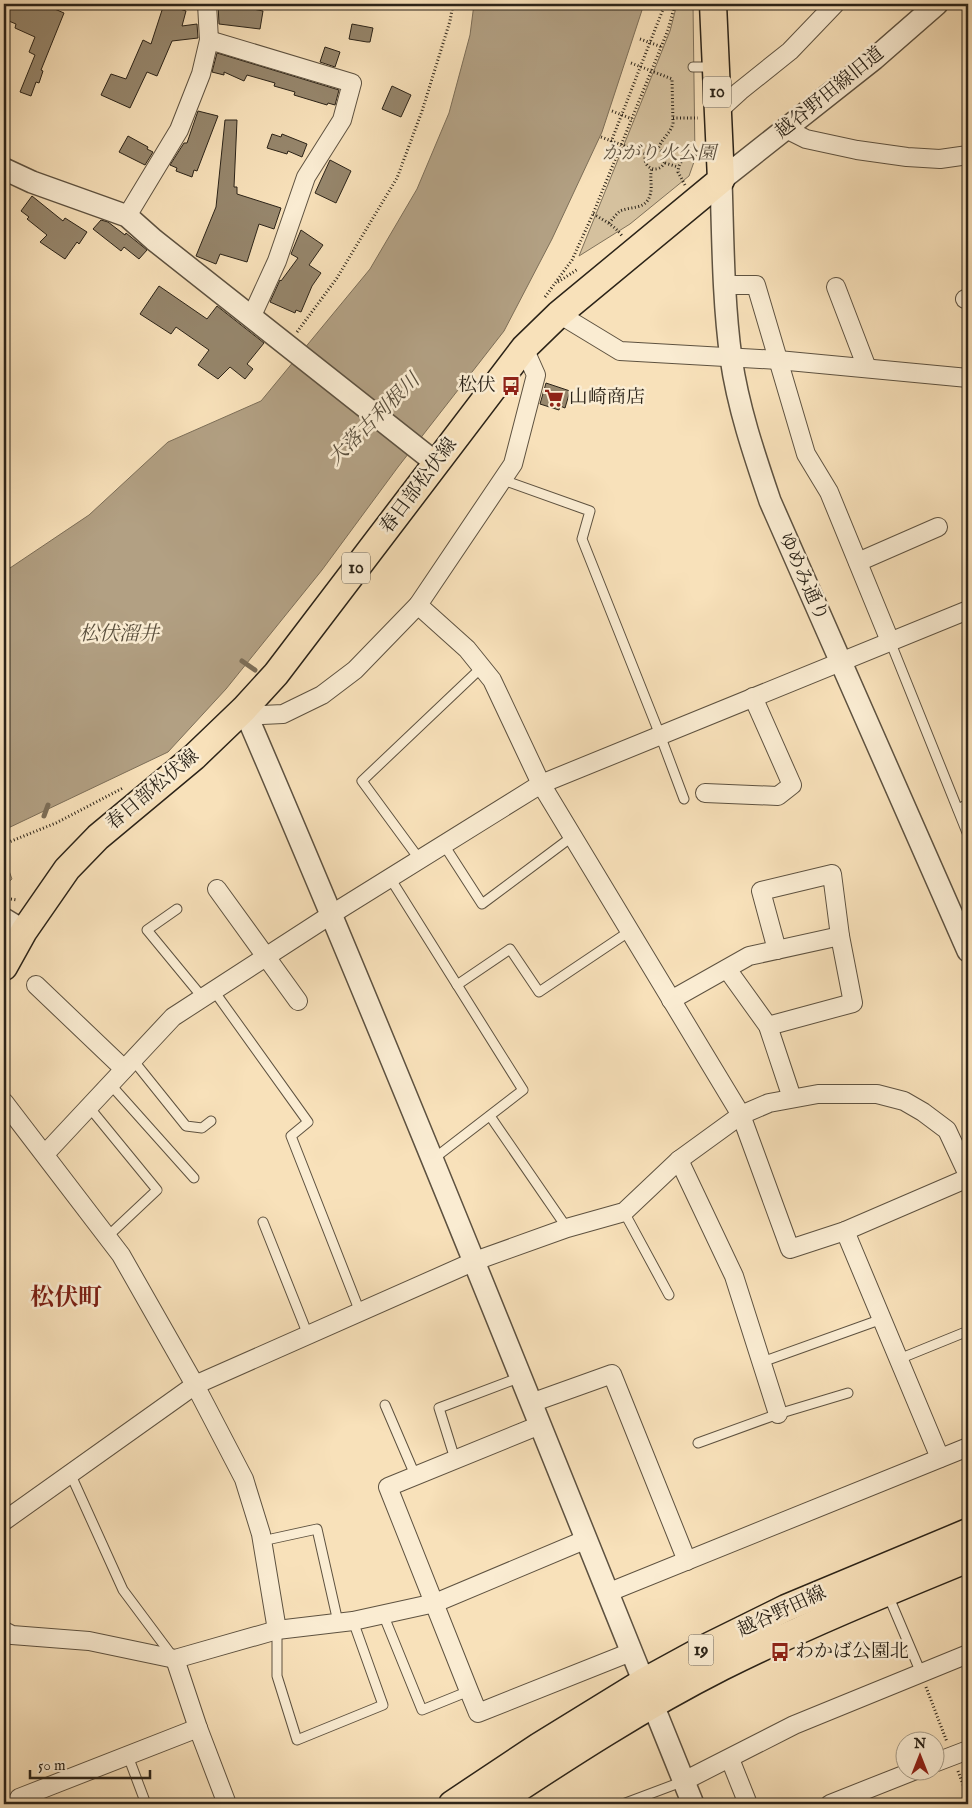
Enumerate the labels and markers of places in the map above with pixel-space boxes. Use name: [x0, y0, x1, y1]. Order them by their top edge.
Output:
place label: 松伏: [458, 374, 496, 398]
bus stop icon: 松伏: [500, 375, 522, 397]
place label: 山崎商店: [569, 386, 645, 410]
supermarket icon: 山崎商店: [543, 387, 565, 409]
place label: わかば公園北: [795, 1640, 909, 1664]
bus stop icon: わかば公園北: [769, 1641, 791, 1663]

